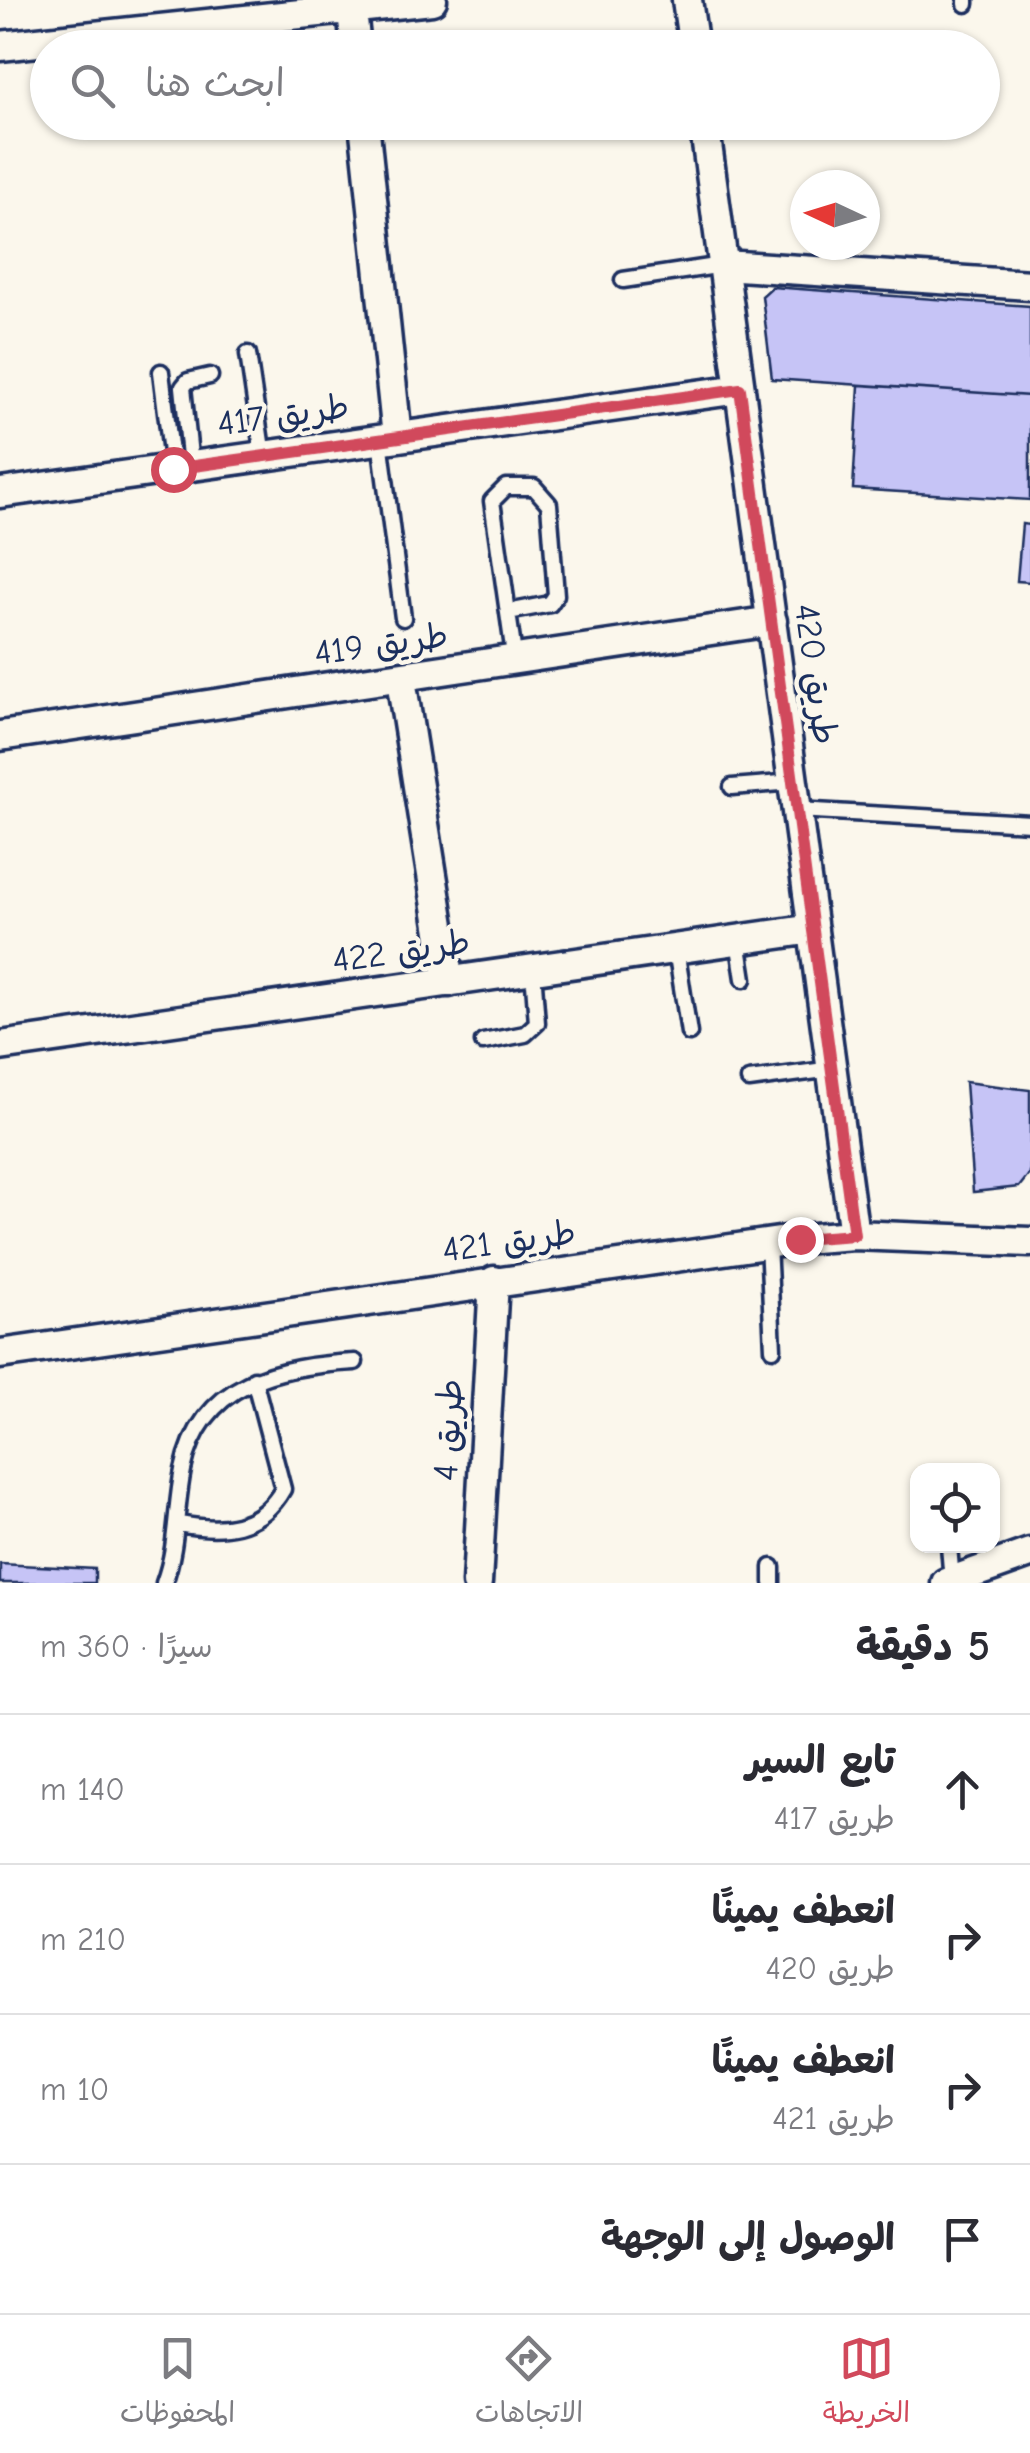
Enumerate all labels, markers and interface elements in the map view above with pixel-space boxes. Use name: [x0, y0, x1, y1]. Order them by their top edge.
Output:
search box: [30, 30, 1000, 140]
icon: search: [65, 58, 120, 113]
text: ابحث هنا: [145, 62, 285, 106]
north arrow: [790, 170, 880, 260]
street label: طريق 417: [215, 385, 351, 445]
route start: [151, 447, 197, 493]
street label: طريق 420: [786, 601, 846, 747]
street label: طريق 419: [312, 614, 450, 674]
street label: طريق 422: [329, 921, 473, 981]
street label: طريق 421: [440, 1211, 578, 1271]
route end: [778, 1217, 824, 1263]
street label: طريق 4: [425, 1378, 471, 1482]
map controls: [910, 1463, 1000, 1553]
button: locate: [910, 1463, 1000, 1553]
text: 5 دقيقة: [856, 1622, 990, 1671]
text: سيرًا · 360 m: [40, 1628, 213, 1665]
text: تابع السير: [746, 1739, 895, 1783]
icon: ahead: [935, 1762, 990, 1817]
text: 140 m: [40, 1771, 125, 1808]
text: طريق 417: [774, 1800, 895, 1837]
text: انعطف يمينًا: [712, 1889, 895, 1933]
icon: right: [935, 1912, 990, 1967]
text: 210 m: [40, 1921, 126, 1958]
text: طريق 420: [765, 1950, 895, 1987]
text: انعطف يمينًا: [712, 2039, 895, 2083]
icon: right: [935, 2062, 990, 2117]
text: 10 m: [40, 2071, 109, 2108]
text: طريق 421: [772, 2100, 895, 2137]
icon: arrive: [935, 2212, 990, 2267]
text: الوصول إلى الوجهة: [601, 2216, 895, 2260]
tab: المحفوظات: [120, 2331, 235, 2437]
tab: الاتجاهات: [475, 2331, 583, 2437]
tab: الخريطة: [823, 2331, 910, 2437]

